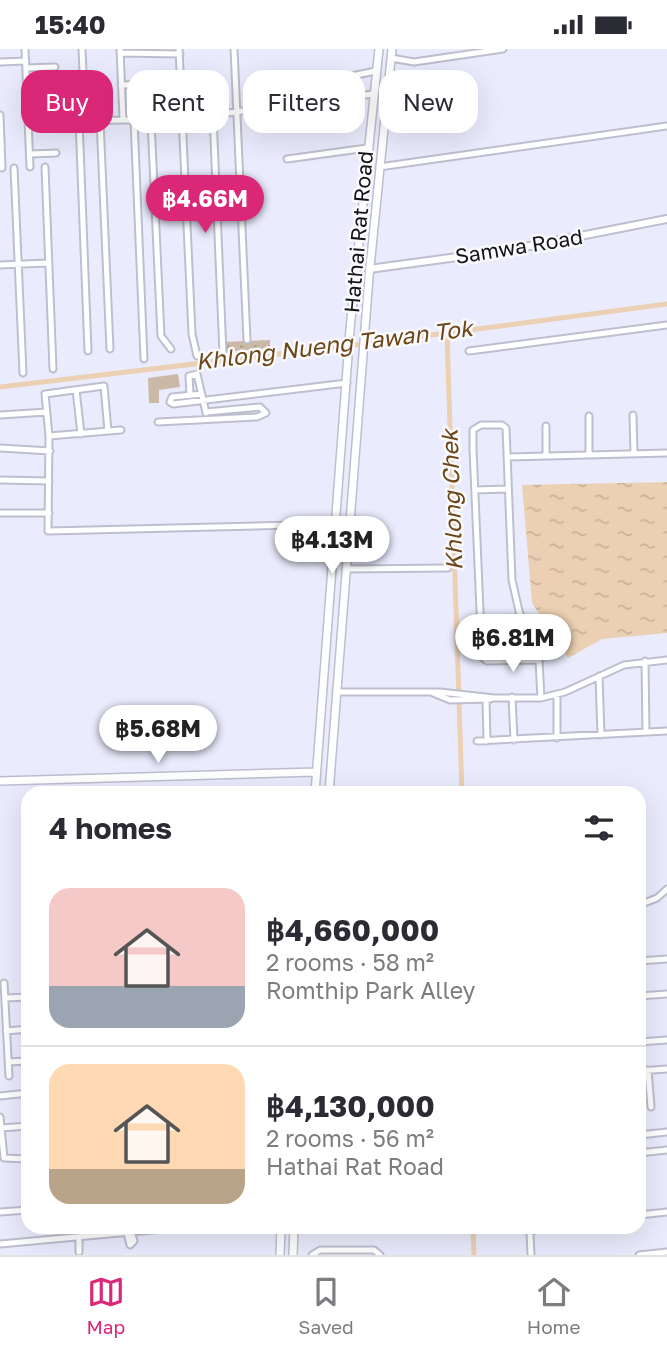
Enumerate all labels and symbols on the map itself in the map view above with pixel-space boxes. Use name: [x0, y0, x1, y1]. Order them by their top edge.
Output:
street label: Hathai Rat Road: [338, 150, 378, 314]
pin: ฿4.66M: [148, 176, 262, 235]
street label: Samwa Road: [453, 223, 585, 269]
water label: Khlong Nueng Tawan Tok: [194, 313, 476, 375]
water label: Khlong Chek: [434, 427, 467, 571]
pin: ฿4.13M: [275, 517, 389, 576]
pin: ฿6.81M: [456, 615, 570, 674]
pin: ฿5.68M: [101, 705, 215, 765]

